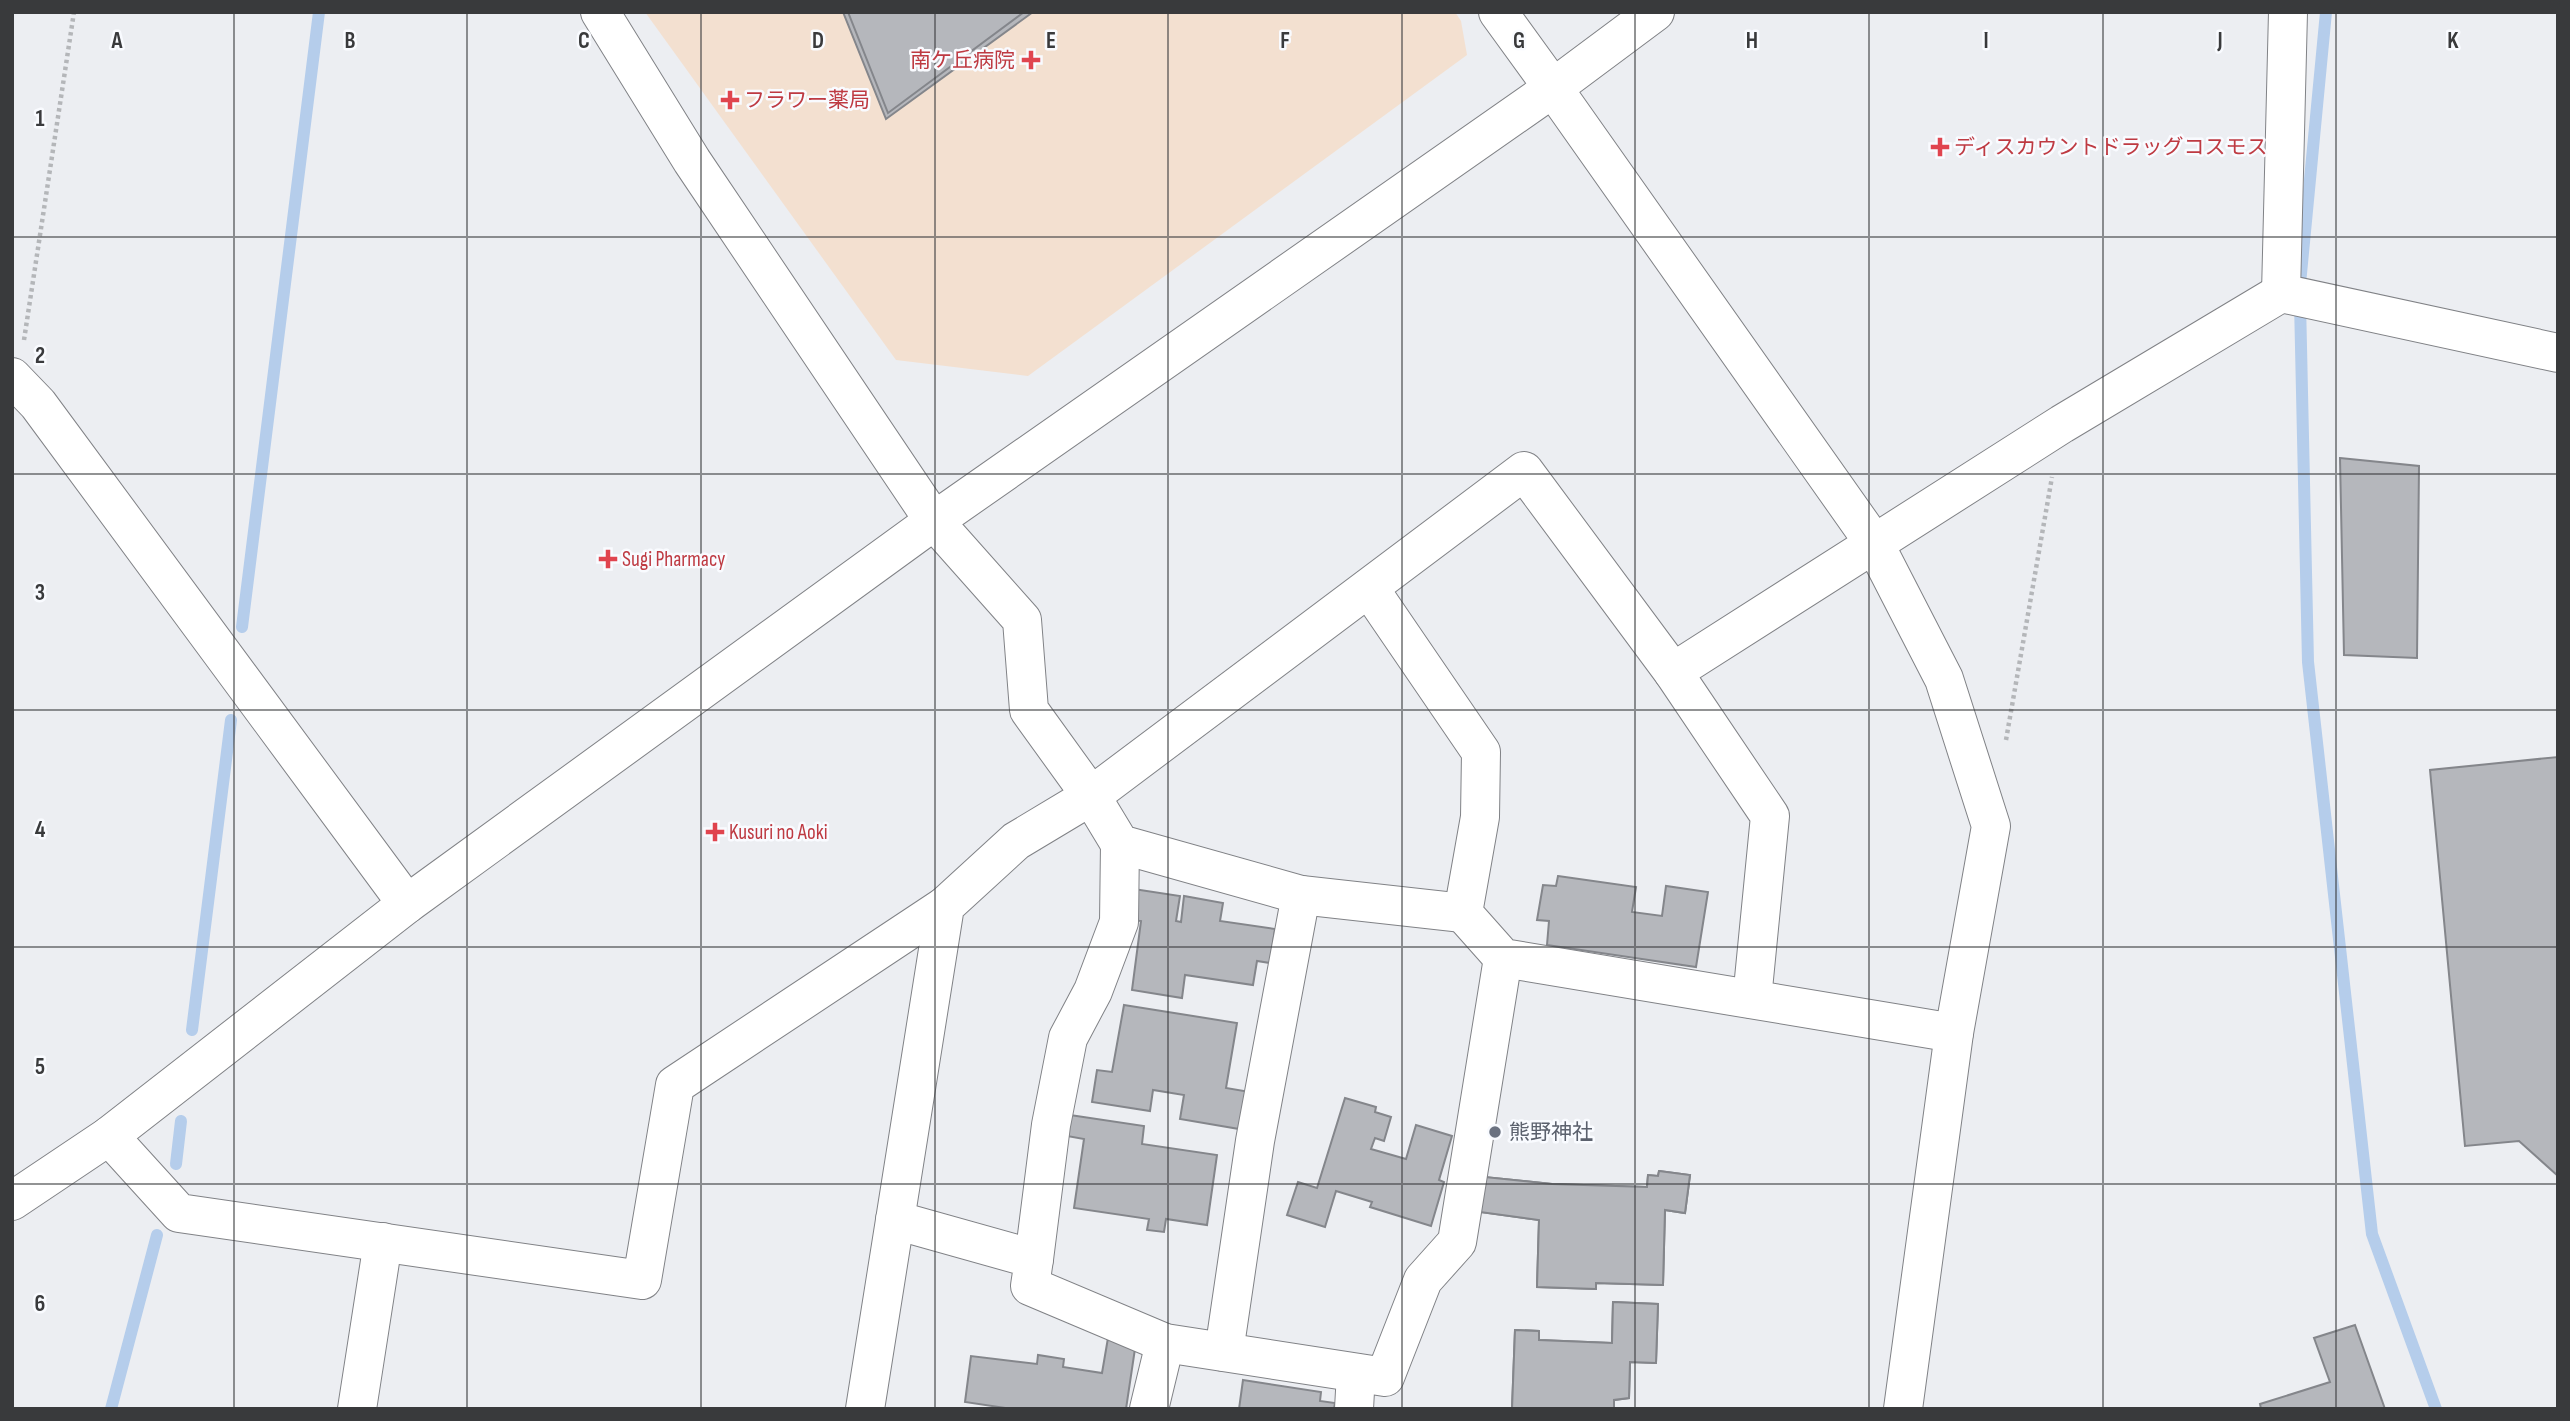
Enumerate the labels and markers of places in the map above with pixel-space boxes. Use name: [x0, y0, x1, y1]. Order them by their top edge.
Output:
place label: 南ケ丘病院: [910, 48, 1015, 73]
marker: 南ケ丘病院: [1021, 50, 1041, 70]
place label: フラワー薬局: [744, 88, 870, 113]
marker: フラワー薬局: [722, 92, 738, 108]
place label: ディスカウントドラッグコスモス: [1954, 135, 2268, 160]
marker: ディスカウントドラッグコスモス: [1932, 139, 1948, 155]
place label: Sugi Pharmacy: [622, 547, 725, 572]
marker: Sugi Pharmacy: [600, 551, 616, 567]
place label: Kusuri no Aoki: [729, 820, 828, 845]
marker: Kusuri no Aoki: [707, 824, 723, 840]
place label: 熊野神社: [1509, 1120, 1593, 1145]
marker: 熊野神社: [1487, 1124, 1503, 1140]

